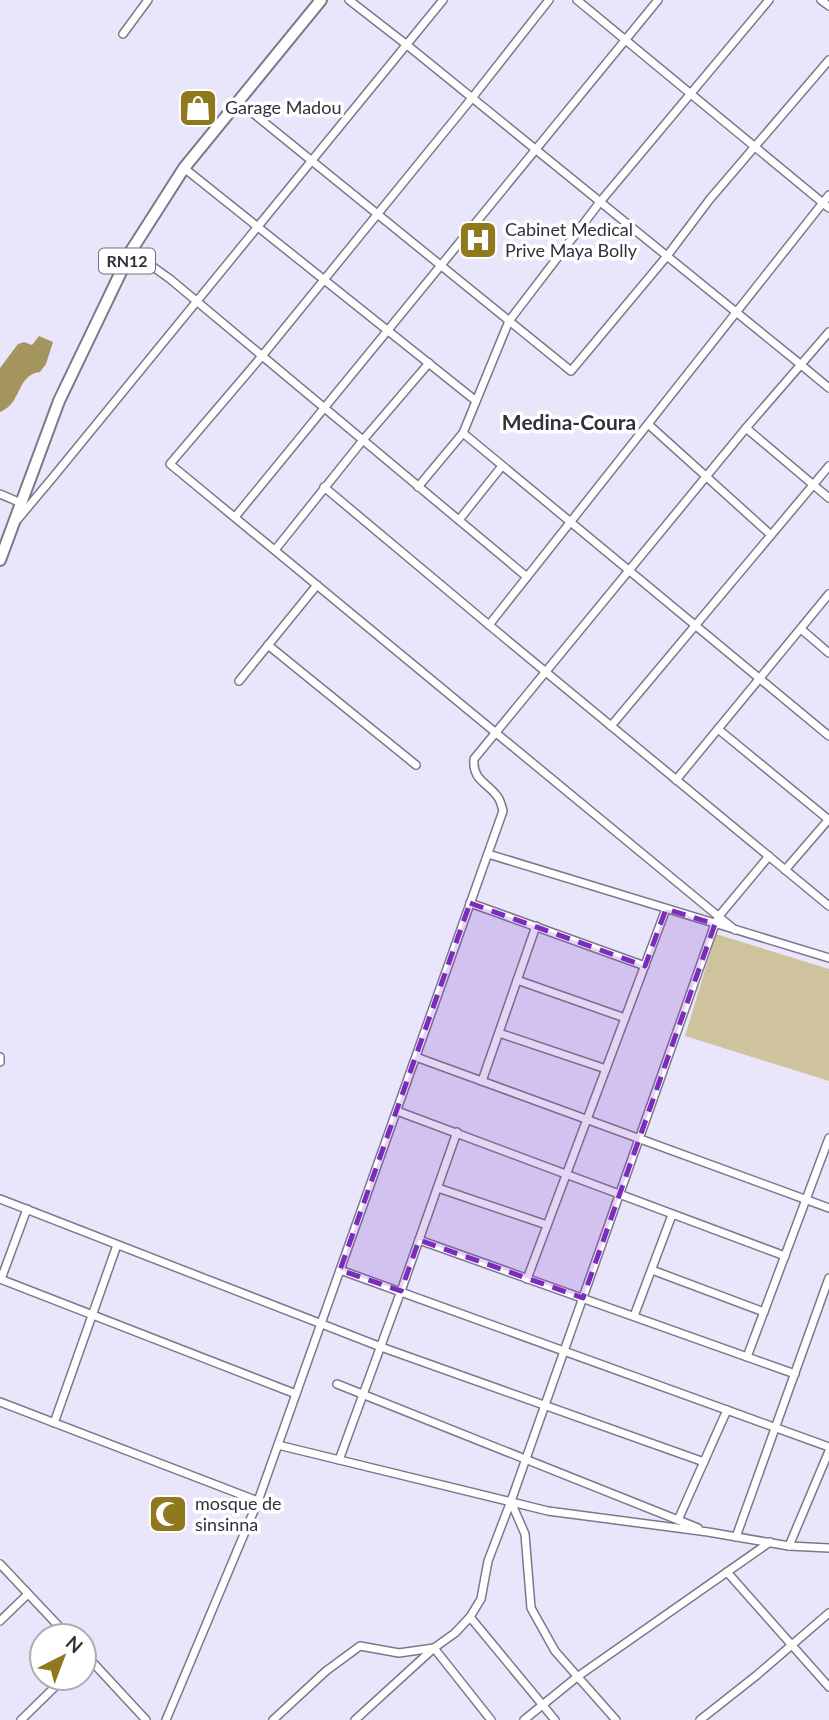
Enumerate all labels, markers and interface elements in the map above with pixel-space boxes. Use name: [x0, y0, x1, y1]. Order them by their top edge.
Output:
shop icon: Garage Madou: [177, 87, 219, 129]
place label: Garage Madou: [225, 96, 341, 118]
place label: Cabinet Medical Prive Maya Bolly: [505, 218, 638, 261]
hospital icon: Cabinet Medical Prive Maya Bolly: [457, 219, 499, 261]
road number: RN12: [99, 248, 155, 274]
district label: Medina-Coura: [502, 409, 636, 434]
place label: mosque de sinsinna: [195, 1492, 282, 1535]
mosque icon: mosque de sinsinna: [147, 1493, 189, 1535]
north arrow: [28, 1622, 98, 1692]
text: N: [62, 1631, 88, 1657]

